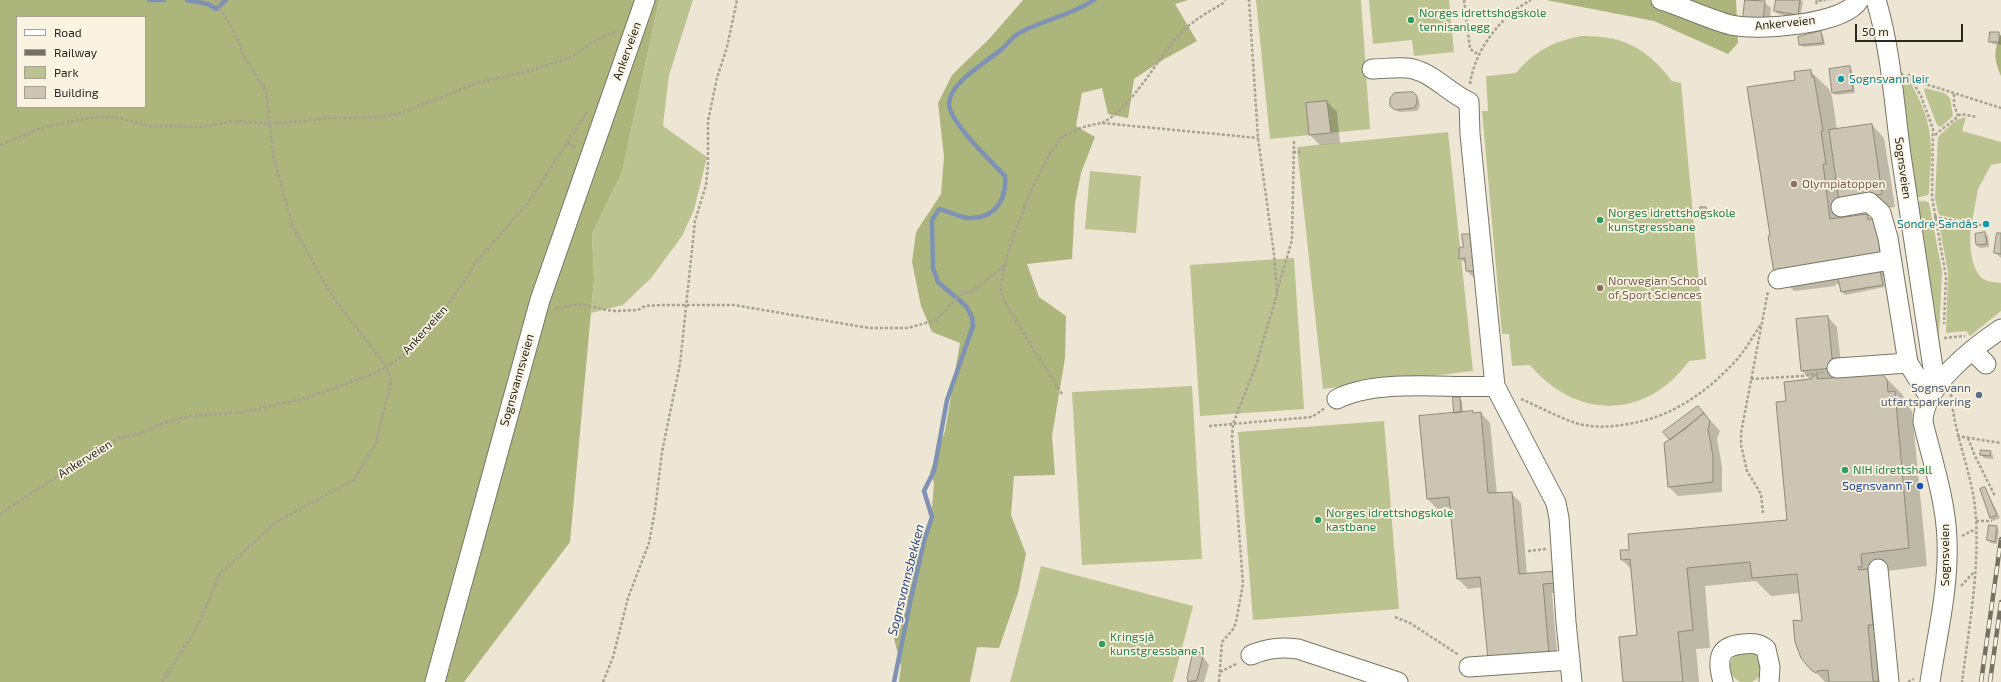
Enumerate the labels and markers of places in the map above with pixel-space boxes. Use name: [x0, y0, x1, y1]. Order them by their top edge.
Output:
place label: Norges idrettshøgskole tennisanlegg: [1419, 6, 1546, 34]
marker: Norges idrettshøgskole tennisanlegg: [1406, 15, 1416, 25]
place label: Sognsvann leir: [1849, 72, 1930, 86]
marker: Sognsvann leir: [1836, 74, 1846, 84]
place label: Olympiatoppen: [1802, 177, 1885, 191]
marker: Olympiatoppen: [1789, 179, 1799, 189]
place label: Norges idrettshøgskole kunstgressbane: [1608, 206, 1735, 234]
marker: Norges idrettshøgskole kunstgressbane: [1595, 215, 1605, 225]
place label: Søndre Sandås: [1897, 217, 1978, 231]
marker: Søndre Sandås: [1981, 219, 1991, 229]
place label: Norwegian School of Sport Sciences: [1608, 274, 1707, 302]
marker: Norwegian School of Sport Sciences: [1595, 283, 1605, 293]
place label: Sognsvann utfartsparkering: [1881, 381, 1971, 409]
marker: Sognsvann utfartsparkering: [1974, 390, 1984, 400]
place label: NIH idrettshall: [1853, 463, 1932, 477]
marker: NIH idrettshall: [1840, 465, 1850, 475]
place label: Sognsvann T: [1842, 479, 1912, 493]
marker: Sognsvann T: [1915, 481, 1925, 491]
place label: Norges idrettshøgskole kastbane: [1326, 506, 1453, 534]
marker: Norges idrettshøgskole kastbane: [1313, 515, 1323, 525]
place label: Kringsjå kunstgressbane 1: [1110, 630, 1205, 658]
marker: Kringsjå kunstgressbane 1: [1097, 639, 1107, 649]

